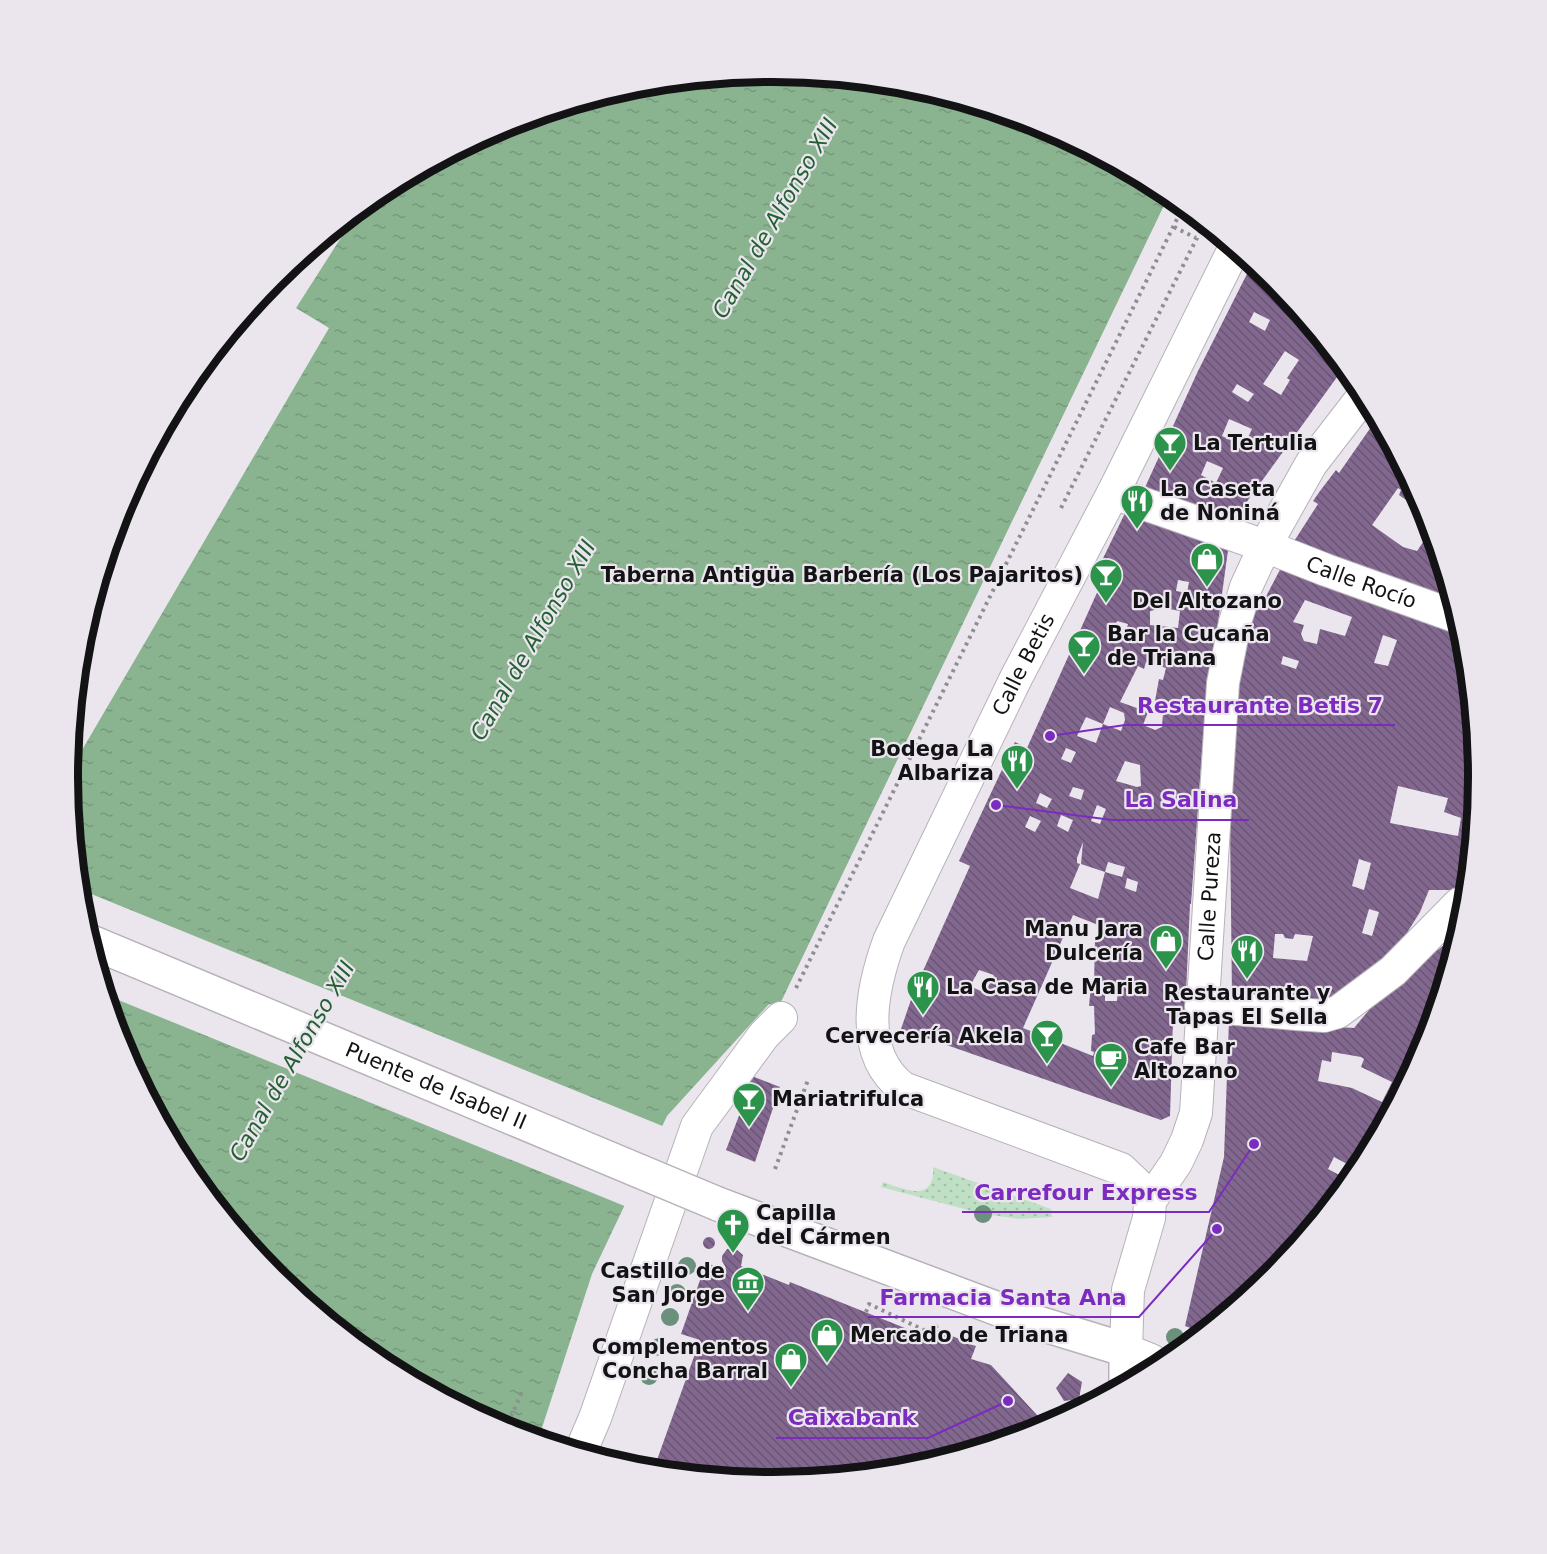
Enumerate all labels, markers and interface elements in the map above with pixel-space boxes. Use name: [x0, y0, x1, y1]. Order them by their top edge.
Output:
water label: Canal de Alfonso XIII: [708, 114, 842, 322]
bar icon: La Tertulia: [1152, 425, 1188, 472]
place label: La Tertulia: [1193, 431, 1318, 455]
place label: La Caseta de Noniná: [1160, 477, 1280, 525]
restaurant icon: La Caseta de Noniná: [1119, 483, 1155, 530]
water label: Canal de Alfonso XIII: [466, 536, 600, 744]
shop icon: Del Altozano: [1189, 541, 1225, 588]
street label: Calle Rocío: [1303, 551, 1420, 613]
bar icon: Taberna Antigüa Barbería (Los Pajaritos): [1088, 557, 1124, 604]
place label: Taberna Antigüa Barbería (Los Pajaritos): [601, 563, 1083, 587]
place label: Del Altozano: [1132, 589, 1282, 613]
street label: Calle Betis: [988, 610, 1060, 719]
place label: Bar la Cucaña de Triana: [1107, 622, 1270, 670]
bar icon: Bar la Cucaña de Triana: [1066, 628, 1102, 675]
callout: Restaurante Betis 7: [1125, 685, 1395, 725]
text: Restaurante Betis 7: [1137, 693, 1383, 718]
place label: Bodega La Albariza: [870, 737, 994, 785]
restaurant icon: Bodega La Albariza: [999, 743, 1035, 790]
callout: La Salina: [1112, 780, 1249, 820]
text: La Salina: [1125, 787, 1237, 812]
street label: Calle Pureza: [1194, 831, 1226, 962]
place label: Manu Jara Dulcería: [1024, 917, 1143, 965]
shop icon: Manu Jara Dulcería: [1148, 923, 1184, 970]
restaurant icon: Restaurante y Tapas El Sella: [1229, 933, 1265, 980]
water label: Canal de Alfonso XIII: [225, 957, 359, 1165]
restaurant icon: La Casa de Maria: [905, 969, 941, 1016]
place label: La Casa de Maria: [946, 975, 1148, 999]
place label: Restaurante y Tapas El Sella: [1164, 981, 1331, 1029]
bar icon: Cervecería Akela: [1029, 1018, 1065, 1065]
place label: Cervecería Akela: [825, 1024, 1024, 1048]
place label: Cafe Bar Altozano: [1134, 1035, 1238, 1083]
street label: Puente de Isabel II: [342, 1038, 530, 1135]
cafe icon: Cafe Bar Altozano: [1093, 1041, 1129, 1088]
bar icon: Mariatrifulca: [731, 1081, 767, 1128]
place label: Mariatrifulca: [772, 1087, 924, 1111]
callout: Carrefour Express: [962, 1172, 1209, 1212]
text: Carrefour Express: [974, 1180, 1198, 1205]
place label: Capilla del Cármen: [756, 1201, 891, 1249]
church icon: Capilla del Cármen: [715, 1207, 751, 1254]
place label: Castillo de San Jorge: [600, 1259, 725, 1307]
museum icon: Castillo de San Jorge: [730, 1265, 766, 1312]
callout: Farmacia Santa Ana: [868, 1277, 1139, 1317]
text: Farmacia Santa Ana: [879, 1285, 1127, 1310]
shop icon: Mercado de Triana: [809, 1317, 845, 1364]
place label: Mercado de Triana: [850, 1323, 1068, 1347]
place label: Complementos Concha Barral: [592, 1335, 768, 1383]
shop icon: Complementos Concha Barral: [773, 1341, 809, 1388]
callout: Caixabank: [776, 1398, 928, 1438]
text: Caixabank: [788, 1405, 918, 1430]

